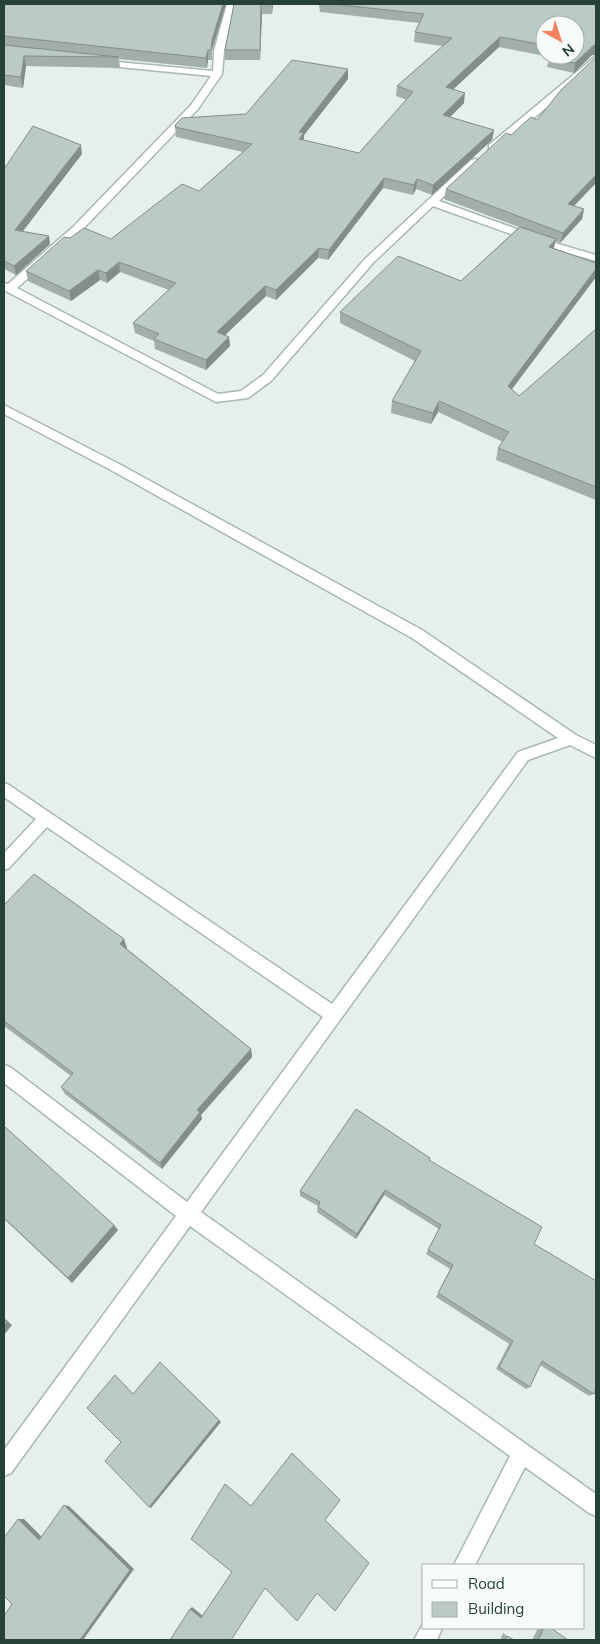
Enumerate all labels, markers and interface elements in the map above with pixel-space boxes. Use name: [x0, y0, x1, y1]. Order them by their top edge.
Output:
north arrow: [535, 15, 585, 65]
text: N: [558, 40, 578, 60]
legend: [422, 1564, 585, 1629]
text: Road: [468, 1574, 505, 1593]
text: Building: [468, 1599, 524, 1618]

